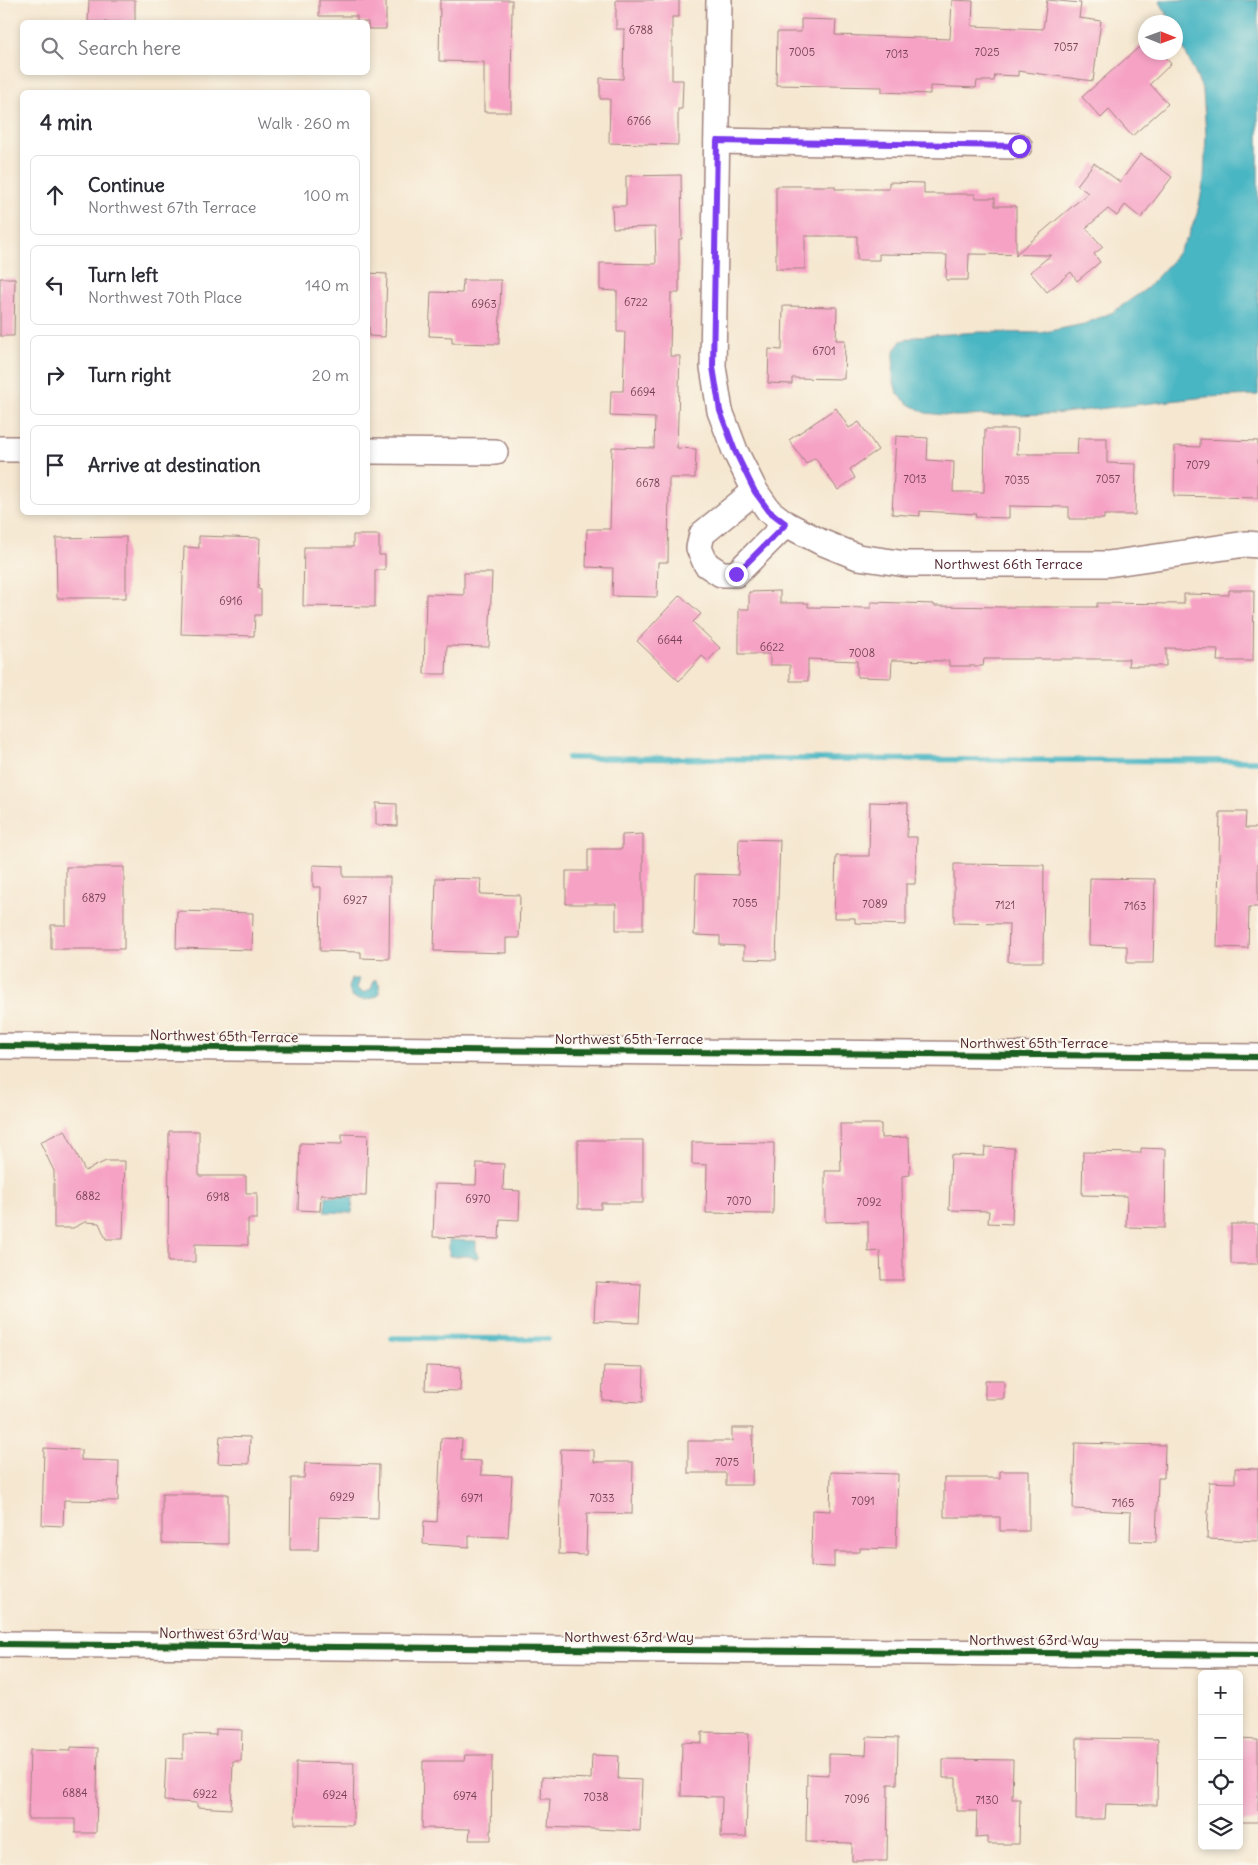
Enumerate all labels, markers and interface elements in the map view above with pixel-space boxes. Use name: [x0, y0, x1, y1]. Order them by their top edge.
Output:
north arrow: [1138, 15, 1183, 60]
search box: [20, 20, 370, 75]
house number: 6788: [629, 23, 653, 37]
icon: search: [38, 34, 66, 62]
text: Search here: [78, 36, 181, 60]
house number: 7057: [1054, 40, 1079, 54]
house number: 7005: [789, 45, 815, 59]
house number: 7025: [975, 45, 999, 59]
house number: 7013: [885, 47, 909, 61]
text: 4 min: [40, 109, 92, 136]
text: Walk · 260 m: [258, 113, 350, 133]
house number: 6766: [627, 114, 651, 128]
route start: [1008, 135, 1031, 158]
text: Continue: [88, 173, 165, 197]
icon: ahead: [41, 181, 69, 209]
text: 100 m: [304, 185, 349, 205]
text: Northwest 67th Terrace: [88, 197, 256, 217]
text: Turn left: [88, 263, 158, 287]
icon: left: [41, 271, 69, 299]
text: 140 m: [305, 275, 349, 295]
text: Northwest 70th Place: [88, 287, 242, 307]
house number: 6722: [624, 295, 648, 309]
house number: 6963: [471, 297, 497, 311]
house number: 6701: [812, 344, 836, 358]
icon: right: [41, 361, 69, 389]
text: Turn right: [88, 363, 171, 387]
text: 20 m: [312, 365, 349, 385]
house number: 6694: [630, 385, 656, 399]
icon: arrive: [41, 451, 69, 479]
text: Arrive at destination: [88, 453, 261, 477]
house number: 7079: [1186, 458, 1210, 472]
house number: 7013: [903, 472, 927, 486]
house number: 7057: [1096, 472, 1121, 486]
house number: 7035: [1004, 473, 1030, 487]
house number: 6678: [636, 476, 660, 490]
street label: Northwest 66th Terrace: [934, 555, 1083, 573]
route end: [725, 563, 748, 586]
house number: 6916: [219, 594, 243, 608]
house number: 6644: [657, 633, 683, 647]
house number: 6622: [760, 640, 784, 654]
house number: 7008: [849, 646, 875, 660]
house number: 6879: [82, 891, 106, 905]
house number: 6927: [343, 893, 368, 907]
house number: 7055: [732, 896, 758, 910]
house number: 7089: [862, 897, 888, 911]
house number: 7121: [995, 898, 1015, 912]
house number: 7163: [1124, 899, 1146, 913]
street label: Northwest 65th Terrace: [150, 1026, 298, 1046]
street label: Northwest 65th Terrace: [555, 1030, 703, 1048]
street label: Northwest 65th Terrace: [960, 1034, 1108, 1052]
house number: 6882: [75, 1189, 101, 1203]
house number: 6918: [206, 1190, 230, 1204]
house number: 6970: [465, 1192, 491, 1206]
house number: 7070: [726, 1194, 752, 1208]
house number: 7092: [857, 1195, 881, 1209]
house number: 7075: [715, 1455, 739, 1469]
house number: 6929: [329, 1490, 355, 1504]
house number: 6971: [461, 1491, 483, 1505]
house number: 7033: [589, 1491, 615, 1505]
house number: 7091: [851, 1494, 875, 1508]
house number: 7165: [1112, 1496, 1134, 1510]
street label: Northwest 63rd Way: [159, 1624, 289, 1644]
street label: Northwest 63rd Way: [564, 1628, 694, 1646]
street label: Northwest 63rd Way: [969, 1631, 1099, 1649]
map controls: [1198, 1670, 1243, 1850]
button: +: [1198, 1670, 1243, 1715]
button: −: [1198, 1715, 1243, 1760]
button: locate: [1198, 1760, 1243, 1805]
house number: 6884: [62, 1786, 88, 1800]
house number: 6922: [193, 1787, 217, 1801]
house number: 6924: [323, 1788, 347, 1802]
house number: 6974: [453, 1789, 477, 1803]
house number: 7038: [583, 1790, 609, 1804]
house number: 7096: [844, 1792, 870, 1806]
house number: 7130: [975, 1793, 999, 1807]
button: layers: [1198, 1805, 1243, 1850]

